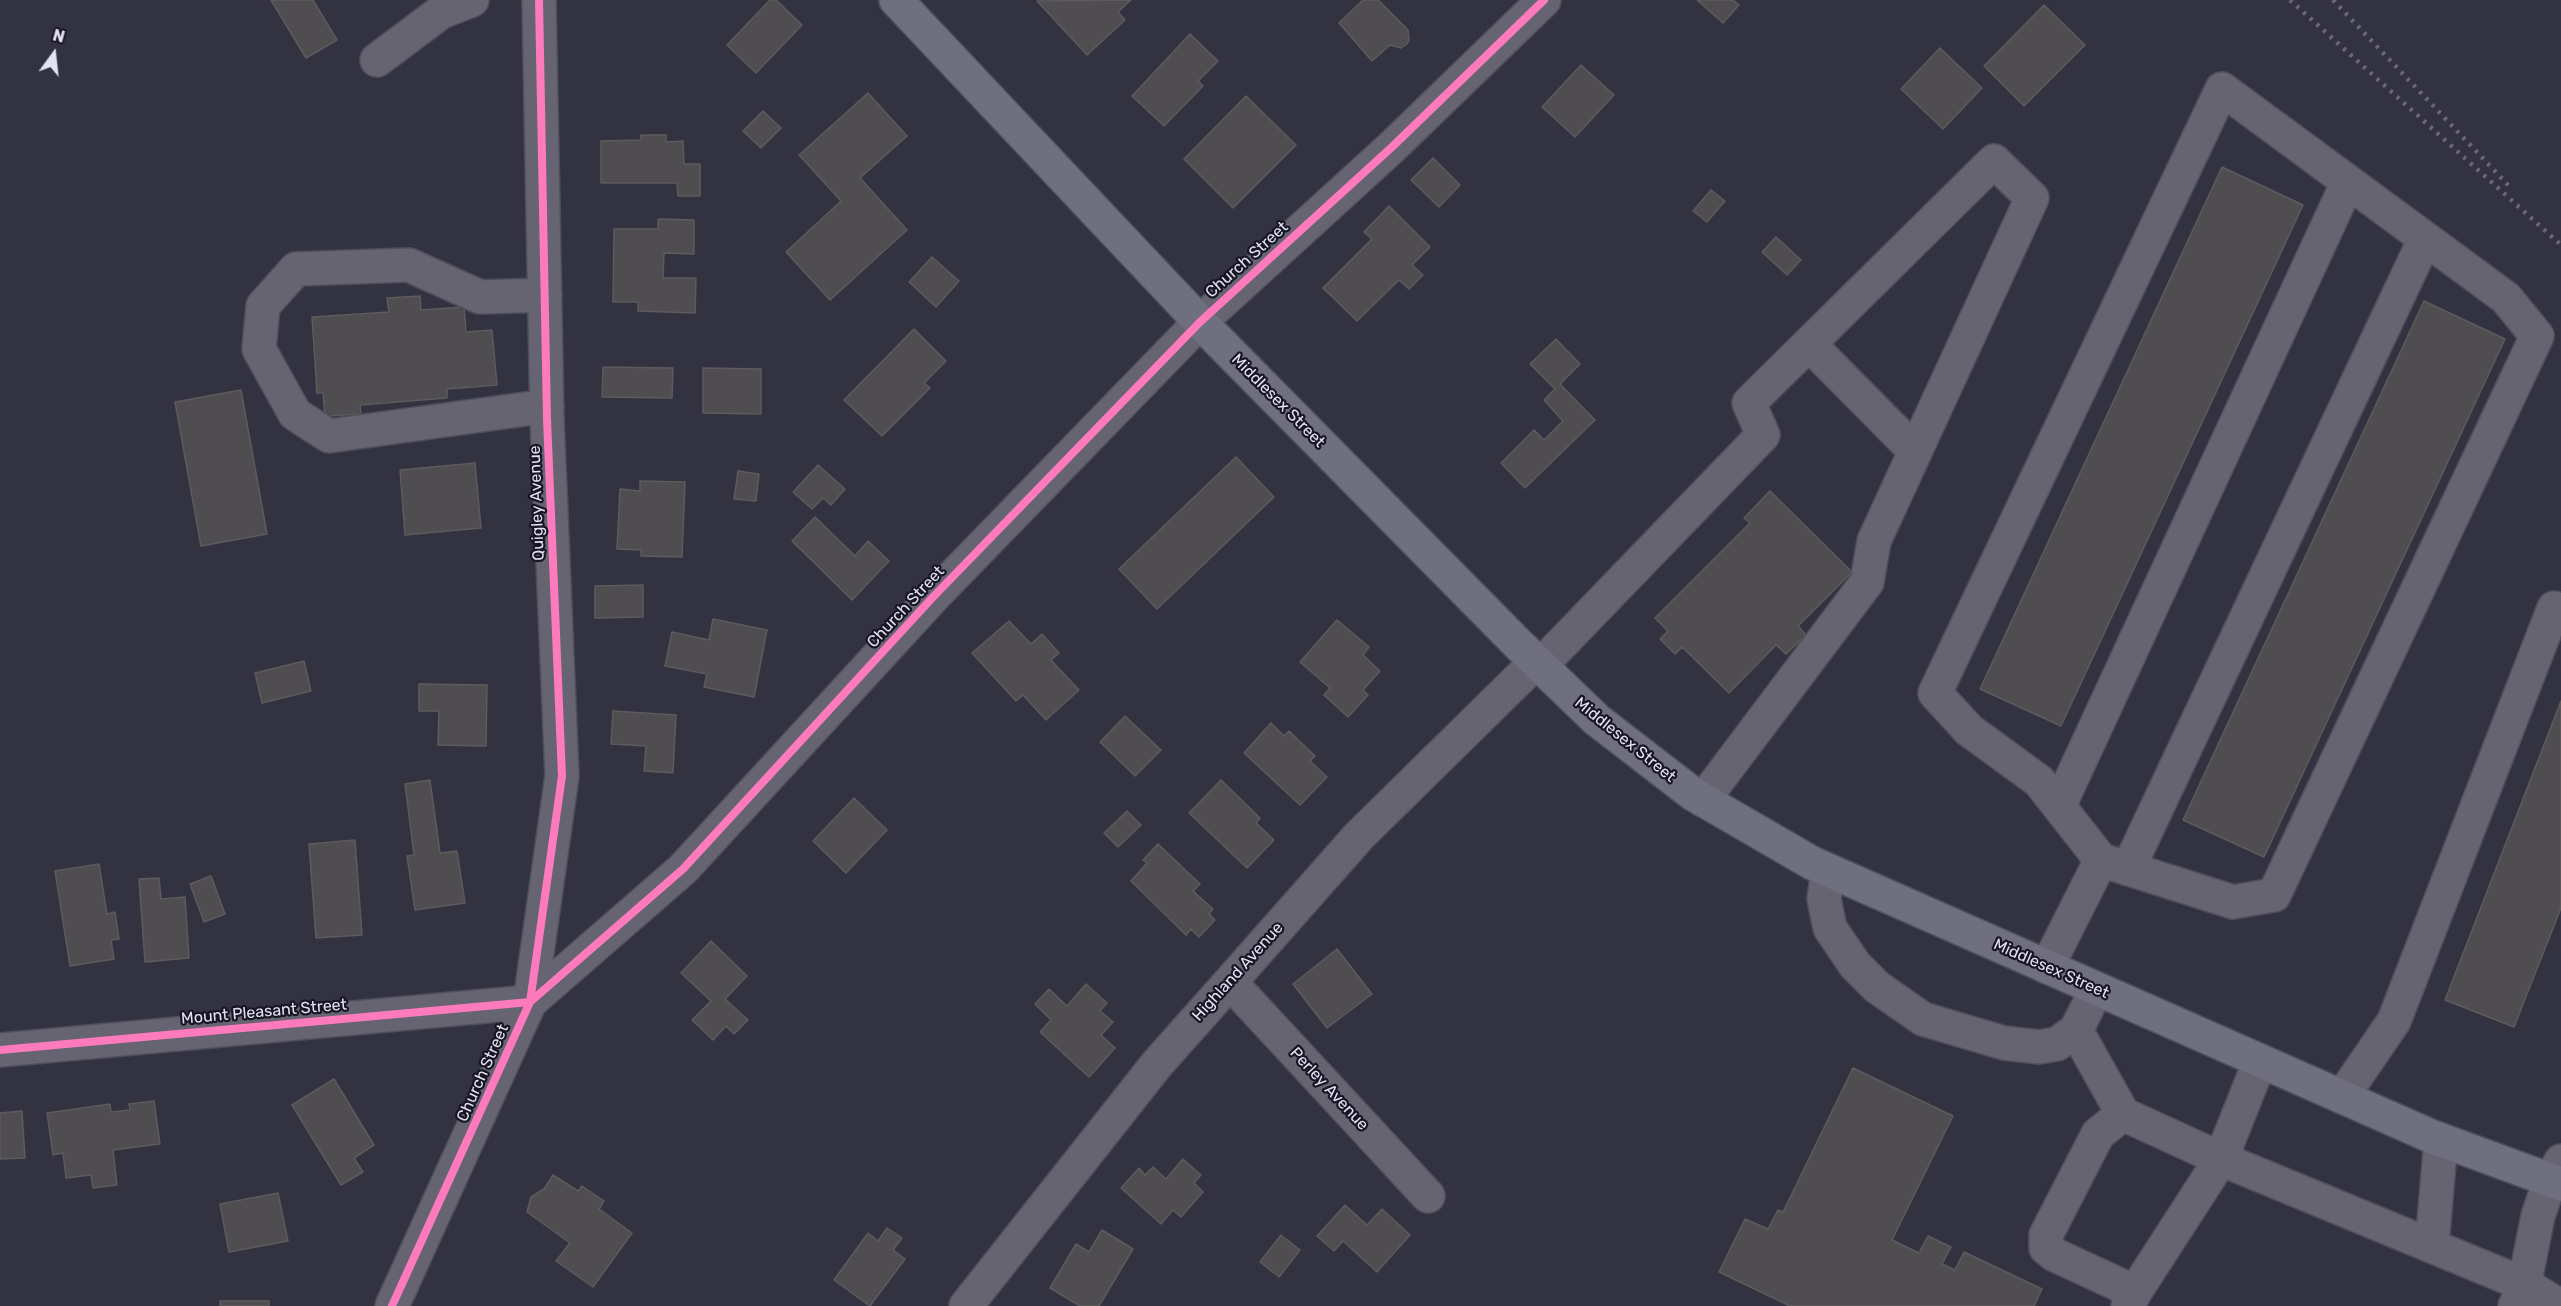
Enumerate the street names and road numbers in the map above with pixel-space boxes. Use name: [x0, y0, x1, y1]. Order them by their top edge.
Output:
street label: Church Street: [1202, 218, 1292, 302]
street label: Middlesex Street: [1227, 350, 1329, 452]
street label: Quigley Avenue: [525, 445, 549, 561]
street label: Church Street: [863, 562, 949, 652]
street label: Middlesex Street: [1571, 693, 1679, 787]
street label: Highland Avenue: [1189, 919, 1287, 1025]
street label: Middlesex Street: [1990, 935, 2112, 1003]
street label: Mount Pleasant Street: [180, 995, 348, 1029]
street label: Church Street: [453, 1021, 513, 1125]
street label: Perley Avenue: [1286, 1043, 1372, 1135]

